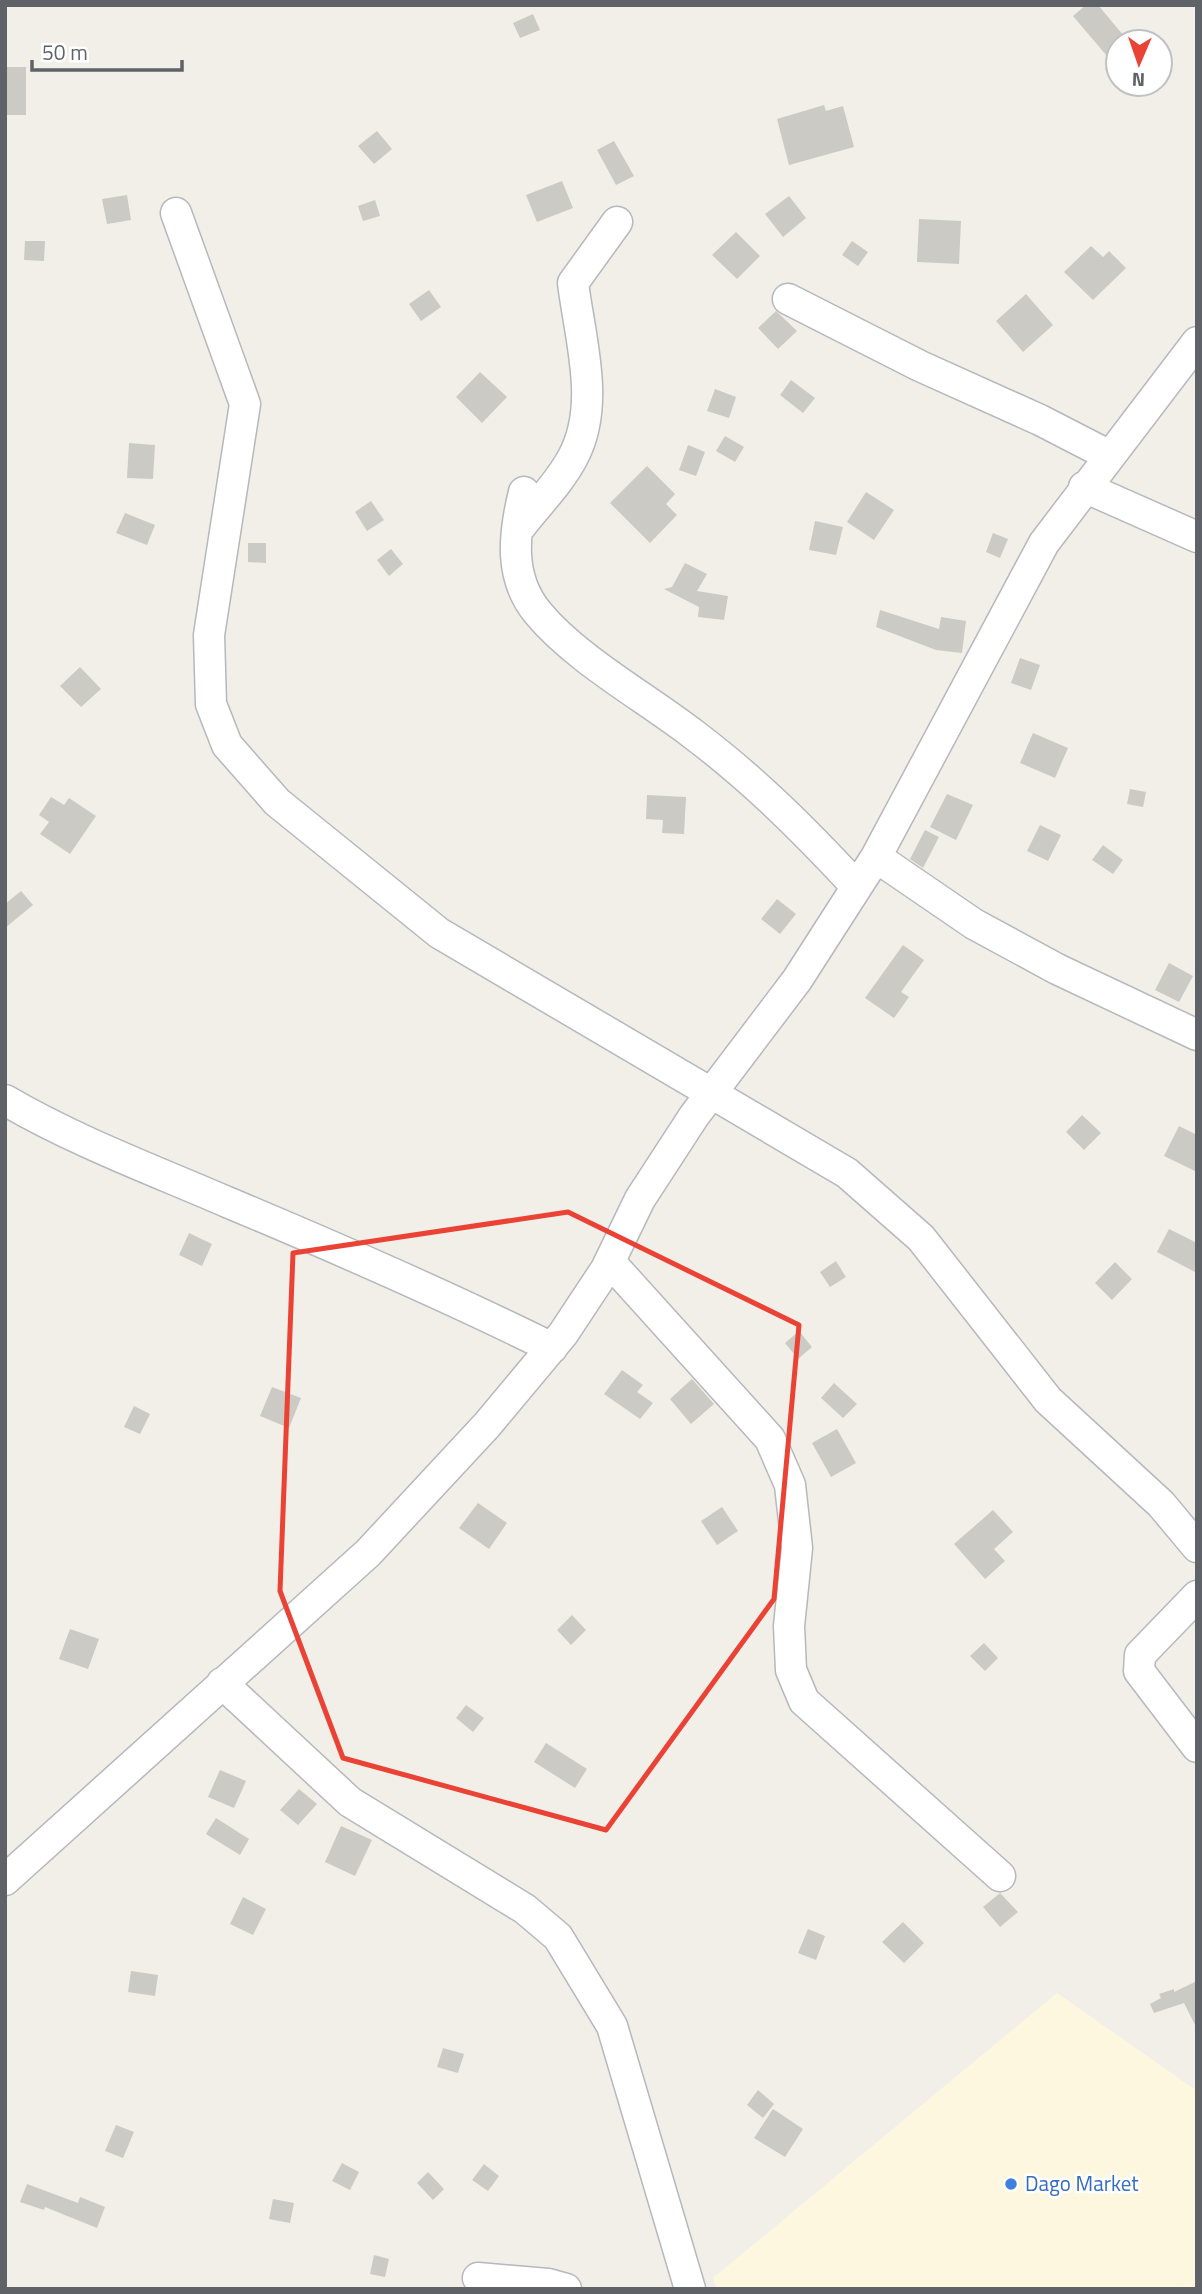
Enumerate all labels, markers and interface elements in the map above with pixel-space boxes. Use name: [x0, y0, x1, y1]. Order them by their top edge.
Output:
scale bar: [32, 28, 182, 72]
north arrow: [1104, 28, 1174, 98]
text: 50 m: [42, 36, 88, 68]
text: N: [1131, 66, 1145, 95]
place label: Dago Market: [1025, 2167, 1139, 2199]
marker: Dago Market: [1003, 2176, 1019, 2192]

